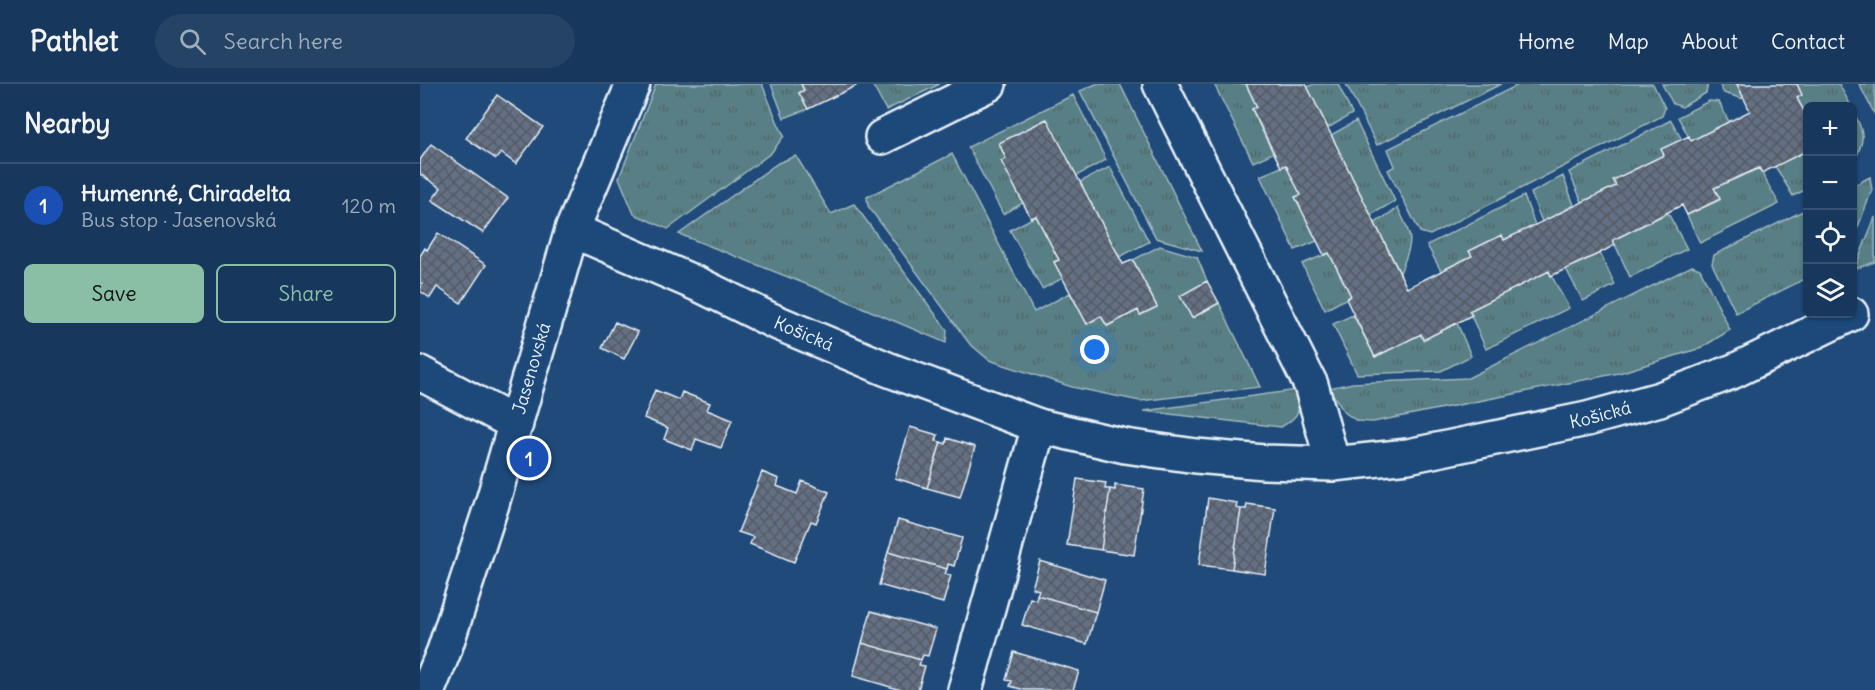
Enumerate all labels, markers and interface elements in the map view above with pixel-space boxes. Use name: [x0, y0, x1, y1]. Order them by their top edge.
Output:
search box: [155, 14, 575, 68]
text: Pathlet: [30, 23, 119, 59]
icon: search: [176, 25, 209, 58]
text: Search here: [224, 27, 343, 55]
text: Home: [1518, 28, 1575, 55]
text: Map: [1608, 28, 1649, 55]
text: About: [1682, 28, 1738, 55]
text: Contact: [1771, 28, 1845, 55]
map controls: [1803, 102, 1857, 318]
button: +: [1803, 102, 1857, 156]
text: Nearby: [24, 107, 110, 140]
button: −: [1803, 156, 1857, 210]
text: Humenné, Chiradelta: [81, 179, 291, 207]
text: 1: [40, 193, 47, 218]
text: 120 m: [342, 193, 396, 218]
text: Bus stop · Jasenovská: [81, 207, 277, 232]
button: locate: [1803, 210, 1857, 264]
button: Save: [24, 264, 204, 323]
button: Share: [216, 264, 396, 323]
button: layers: [1803, 264, 1857, 318]
street label: Košická: [771, 311, 837, 356]
street label: Jasenovská: [507, 320, 555, 417]
your location: [1080, 335, 1109, 364]
street label: Košická: [1567, 396, 1633, 433]
pin: 1: [510, 436, 548, 481]

